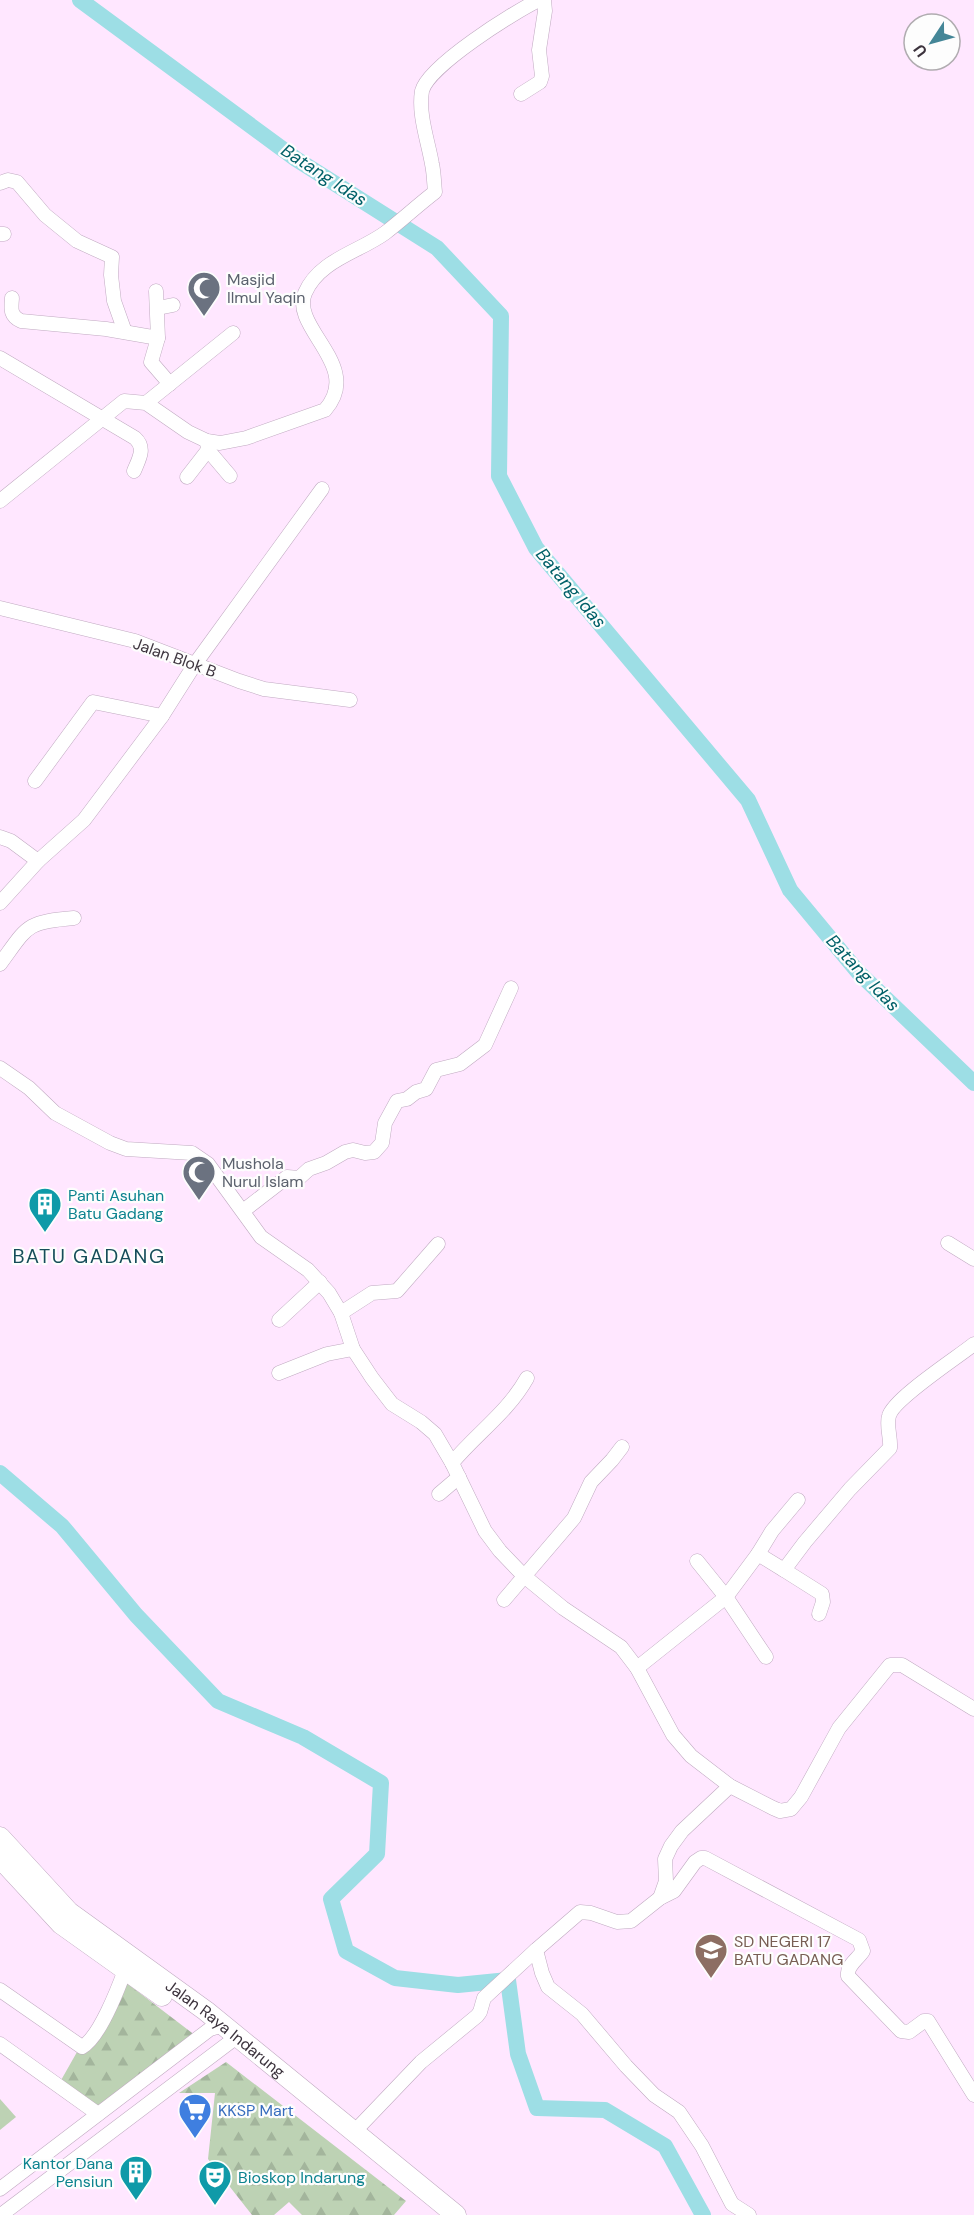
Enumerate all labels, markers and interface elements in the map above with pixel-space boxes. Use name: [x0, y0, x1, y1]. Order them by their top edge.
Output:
north arrow: [902, 12, 962, 72]
text: U: [909, 40, 932, 61]
water label: Batang Idas: [277, 138, 371, 212]
place label: Masjid Ilmul Yaqin: [227, 269, 305, 308]
mosque icon: Masjid Ilmul Yaqin: [186, 270, 222, 317]
water label: Batang Idas: [530, 543, 612, 633]
street label: Jalan Blok B: [130, 633, 219, 682]
water label: Batang Idas: [821, 929, 905, 1017]
place label: Mushola Nurul Islam: [222, 1153, 303, 1192]
mosque icon: Mushola Nurul Islam: [181, 1154, 217, 1201]
place label: Panti Asuhan Batu Gadang: [68, 1185, 164, 1224]
building icon: Panti Asuhan Batu Gadang: [27, 1186, 63, 1233]
district label: BATU GADANG: [12, 1243, 166, 1269]
place label: SD NEGERI 17 BATU GADANG: [734, 1931, 843, 1970]
school or university icon: SD NEGERI 17 BATU GADANG: [693, 1932, 729, 1979]
street label: Jalan Raya Indarung: [161, 1975, 289, 2082]
supermarket icon: KKSP Mart: [177, 2092, 213, 2139]
place label: KKSP Mart: [218, 2100, 294, 2121]
place label: Kantor Dana Pensiun: [23, 2153, 113, 2192]
building icon: Kantor Dana Pensiun: [118, 2154, 154, 2201]
theatre icon: Bioskop Indarung: [197, 2159, 233, 2206]
place label: Bioskop Indarung: [238, 2167, 365, 2188]

